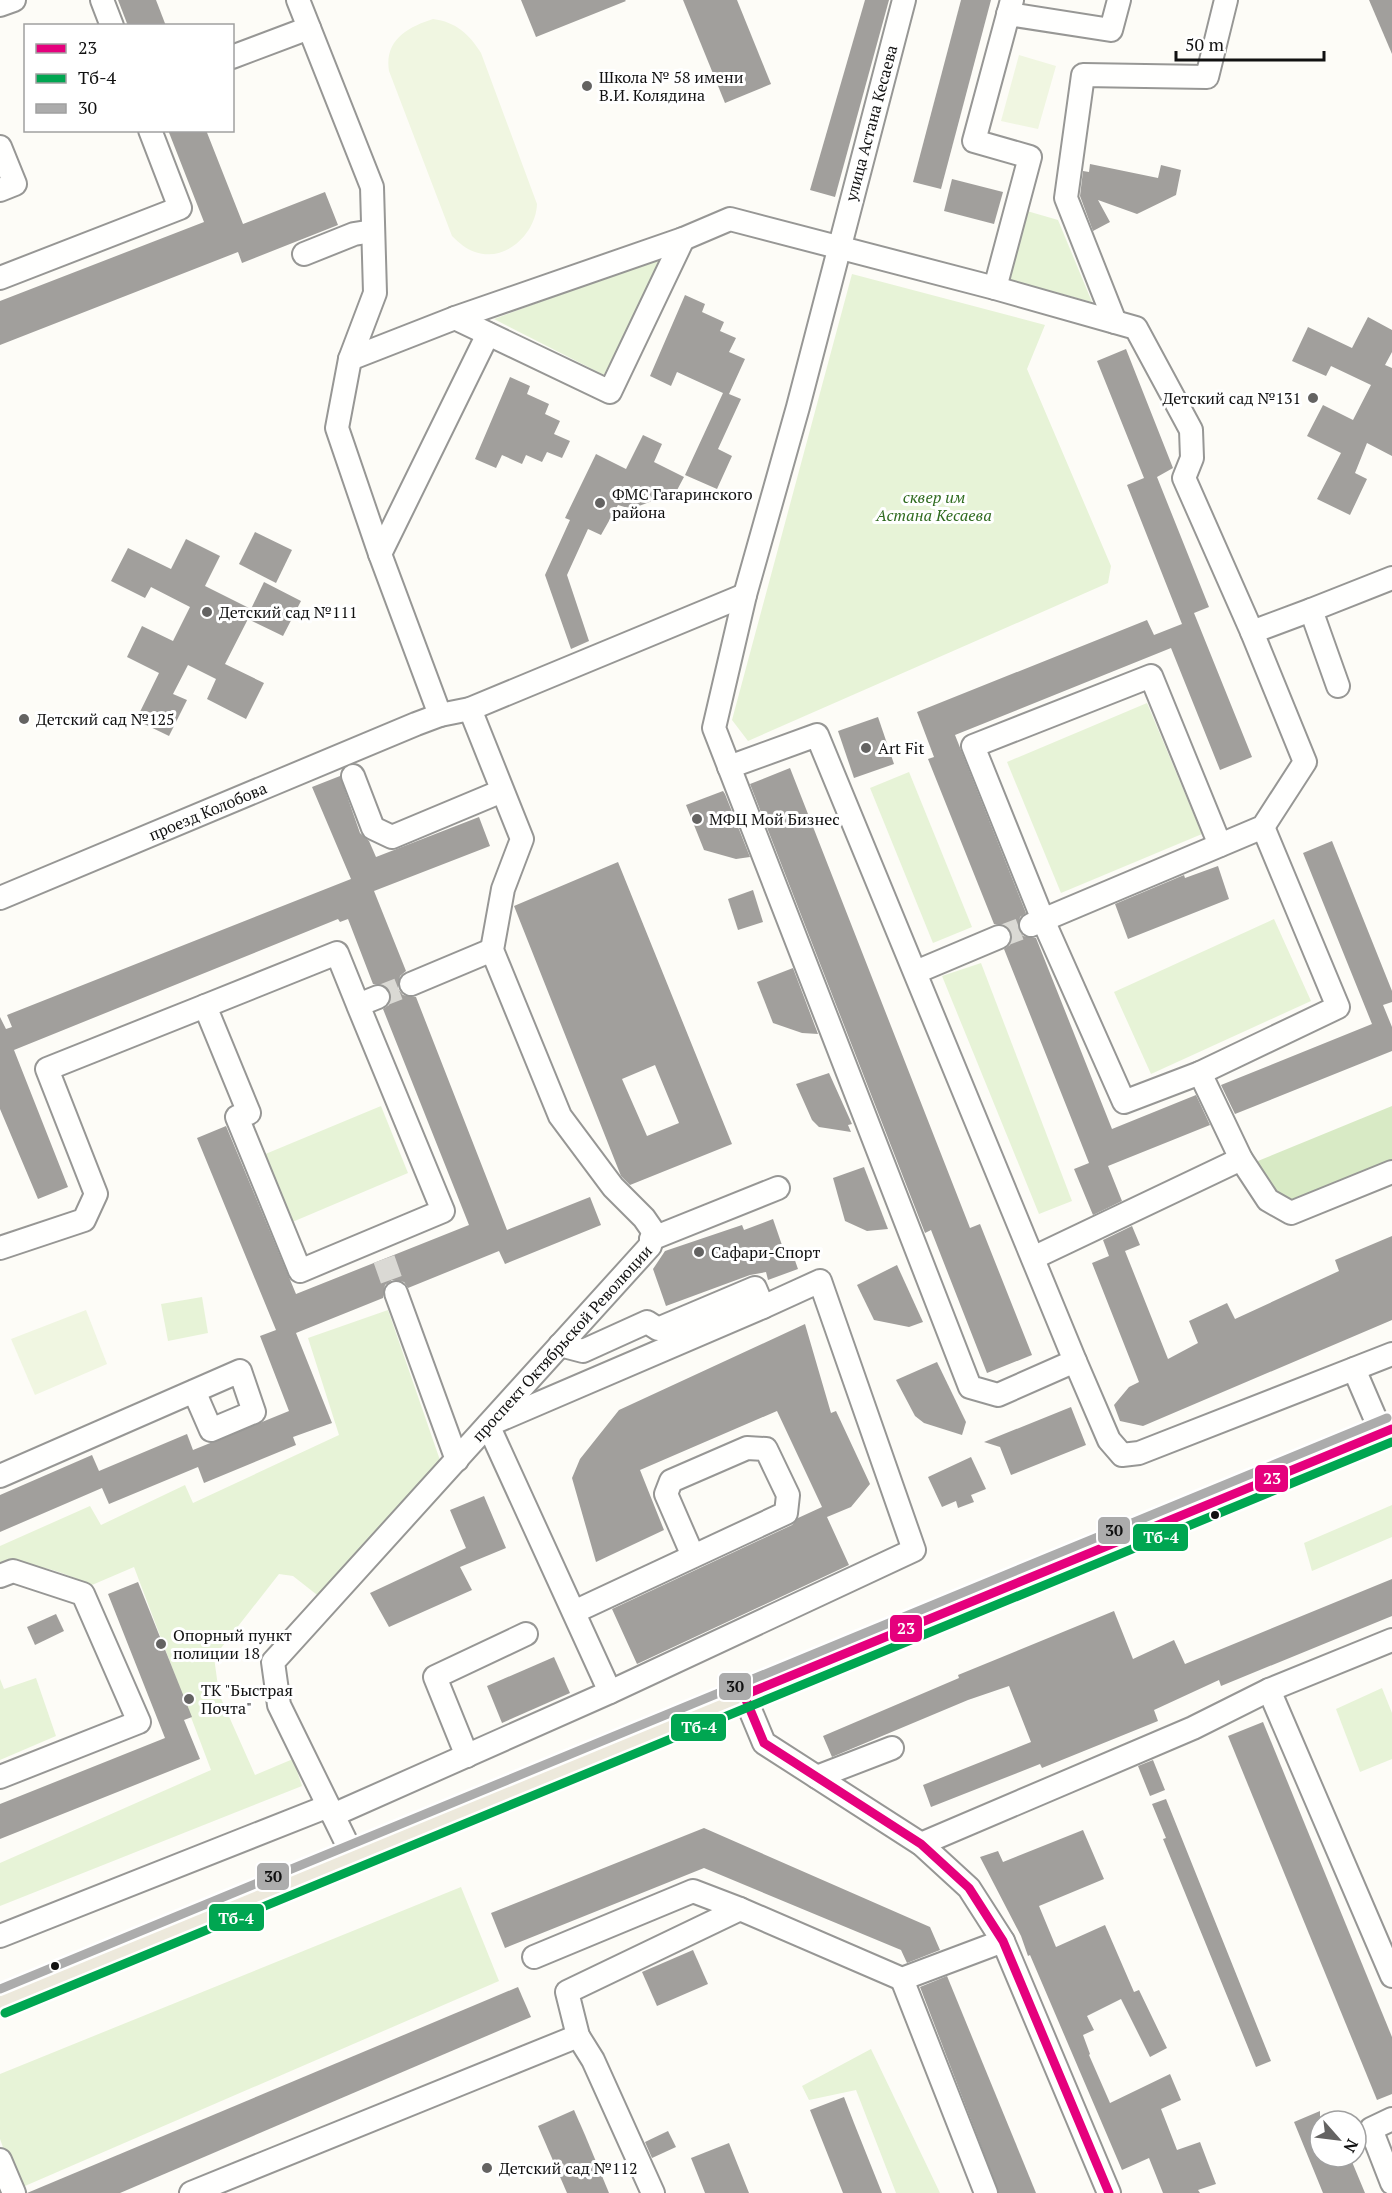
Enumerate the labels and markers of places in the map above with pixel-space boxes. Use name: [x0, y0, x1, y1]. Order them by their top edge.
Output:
place label: Школа № 58 имени В.И. Колядина: [599, 66, 744, 106]
marker: Школа № 58 имени В.И. Колядина: [580, 79, 594, 93]
place label: Детский сад №131: [1163, 387, 1301, 409]
marker: Детский сад №131: [1306, 391, 1320, 405]
place label: ФМС Гагаринского района: [612, 483, 753, 523]
marker: ФМС Гагаринского района: [593, 496, 607, 510]
place label: Детский сад №111: [219, 601, 357, 623]
marker: Детский сад №111: [200, 605, 214, 619]
place label: Детский сад №125: [36, 708, 174, 730]
marker: Детский сад №125: [17, 712, 31, 726]
place label: Art Fit: [878, 737, 924, 759]
marker: Art Fit: [859, 741, 873, 755]
place label: МФЦ Мой Бизнес: [709, 808, 840, 830]
marker: МФЦ Мой Бизнес: [690, 812, 704, 826]
place label: Сафари-Спорт: [711, 1241, 820, 1263]
marker: Сафари-Спорт: [692, 1245, 706, 1259]
unlabelled marker: [1209, 1509, 1221, 1521]
place label: Опорный пункт полиции 18: [173, 1624, 292, 1664]
marker: Опорный пункт полиции 18: [154, 1637, 168, 1651]
place label: ТК "Быстрая Почта": [201, 1679, 293, 1719]
marker: ТК "Быстрая Почта": [182, 1692, 196, 1706]
unlabelled marker: [49, 1960, 61, 1972]
place label: Детский сад №112: [499, 2157, 637, 2179]
marker: Детский сад №112: [480, 2161, 494, 2175]

